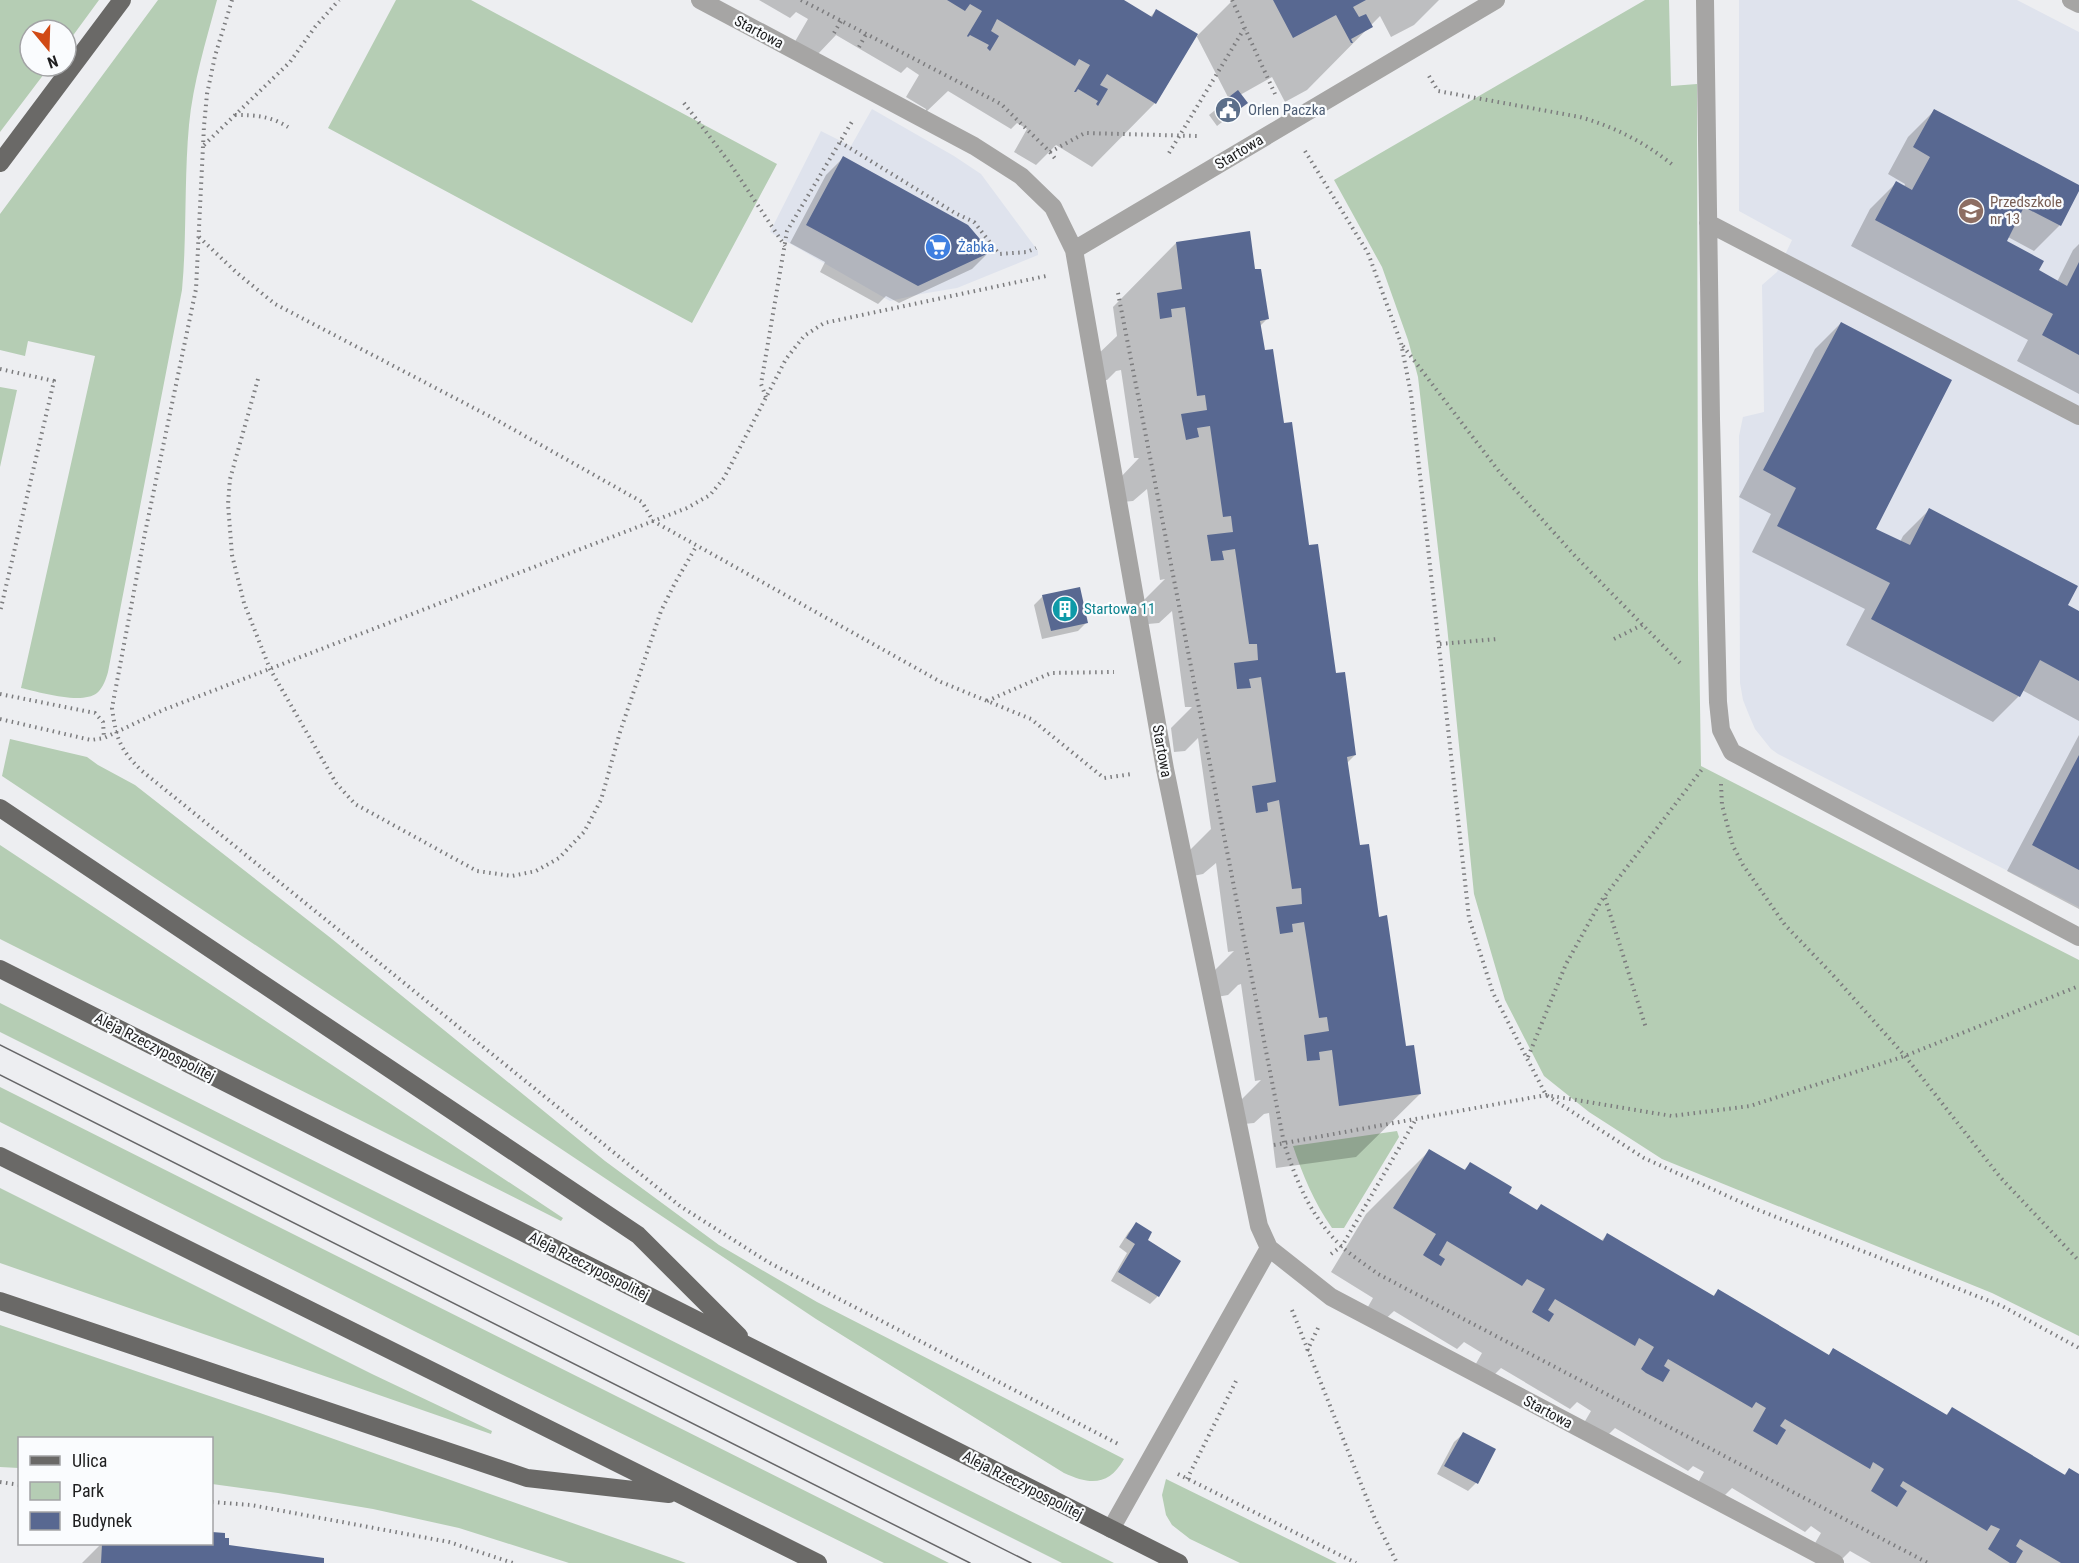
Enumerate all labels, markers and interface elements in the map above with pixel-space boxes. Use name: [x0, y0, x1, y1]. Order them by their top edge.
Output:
street label: Startowa: [731, 12, 787, 52]
north arrow: [18, 18, 78, 78]
text: N: [45, 51, 60, 72]
public building icon: Orlen Paczka: [1213, 95, 1243, 125]
place label: Orlen Paczka: [1248, 101, 1326, 119]
street label: Startowa: [1212, 131, 1266, 173]
place label: Przedszkole nr 13: [1990, 193, 2062, 228]
school or university icon: Przedszkole nr 13: [1956, 196, 1986, 226]
supermarket icon: Żabka: [923, 232, 953, 262]
place label: Żabka: [958, 238, 994, 256]
building icon: Startowa 11: [1050, 594, 1080, 624]
place label: Startowa 11: [1084, 600, 1155, 618]
street label: Startowa: [1149, 723, 1175, 779]
street label: Aleja Rzeczypospolitej: [92, 1009, 218, 1085]
street label: Aleja Rzeczypospolitej: [526, 1228, 652, 1304]
street label: Startowa: [1520, 1392, 1576, 1432]
legend: [18, 1437, 213, 1545]
street label: Aleja Rzeczypospolitej: [960, 1447, 1086, 1523]
text: Ulica: [72, 1450, 107, 1471]
text: Park: [72, 1480, 104, 1501]
text: Budynek: [72, 1510, 132, 1531]

